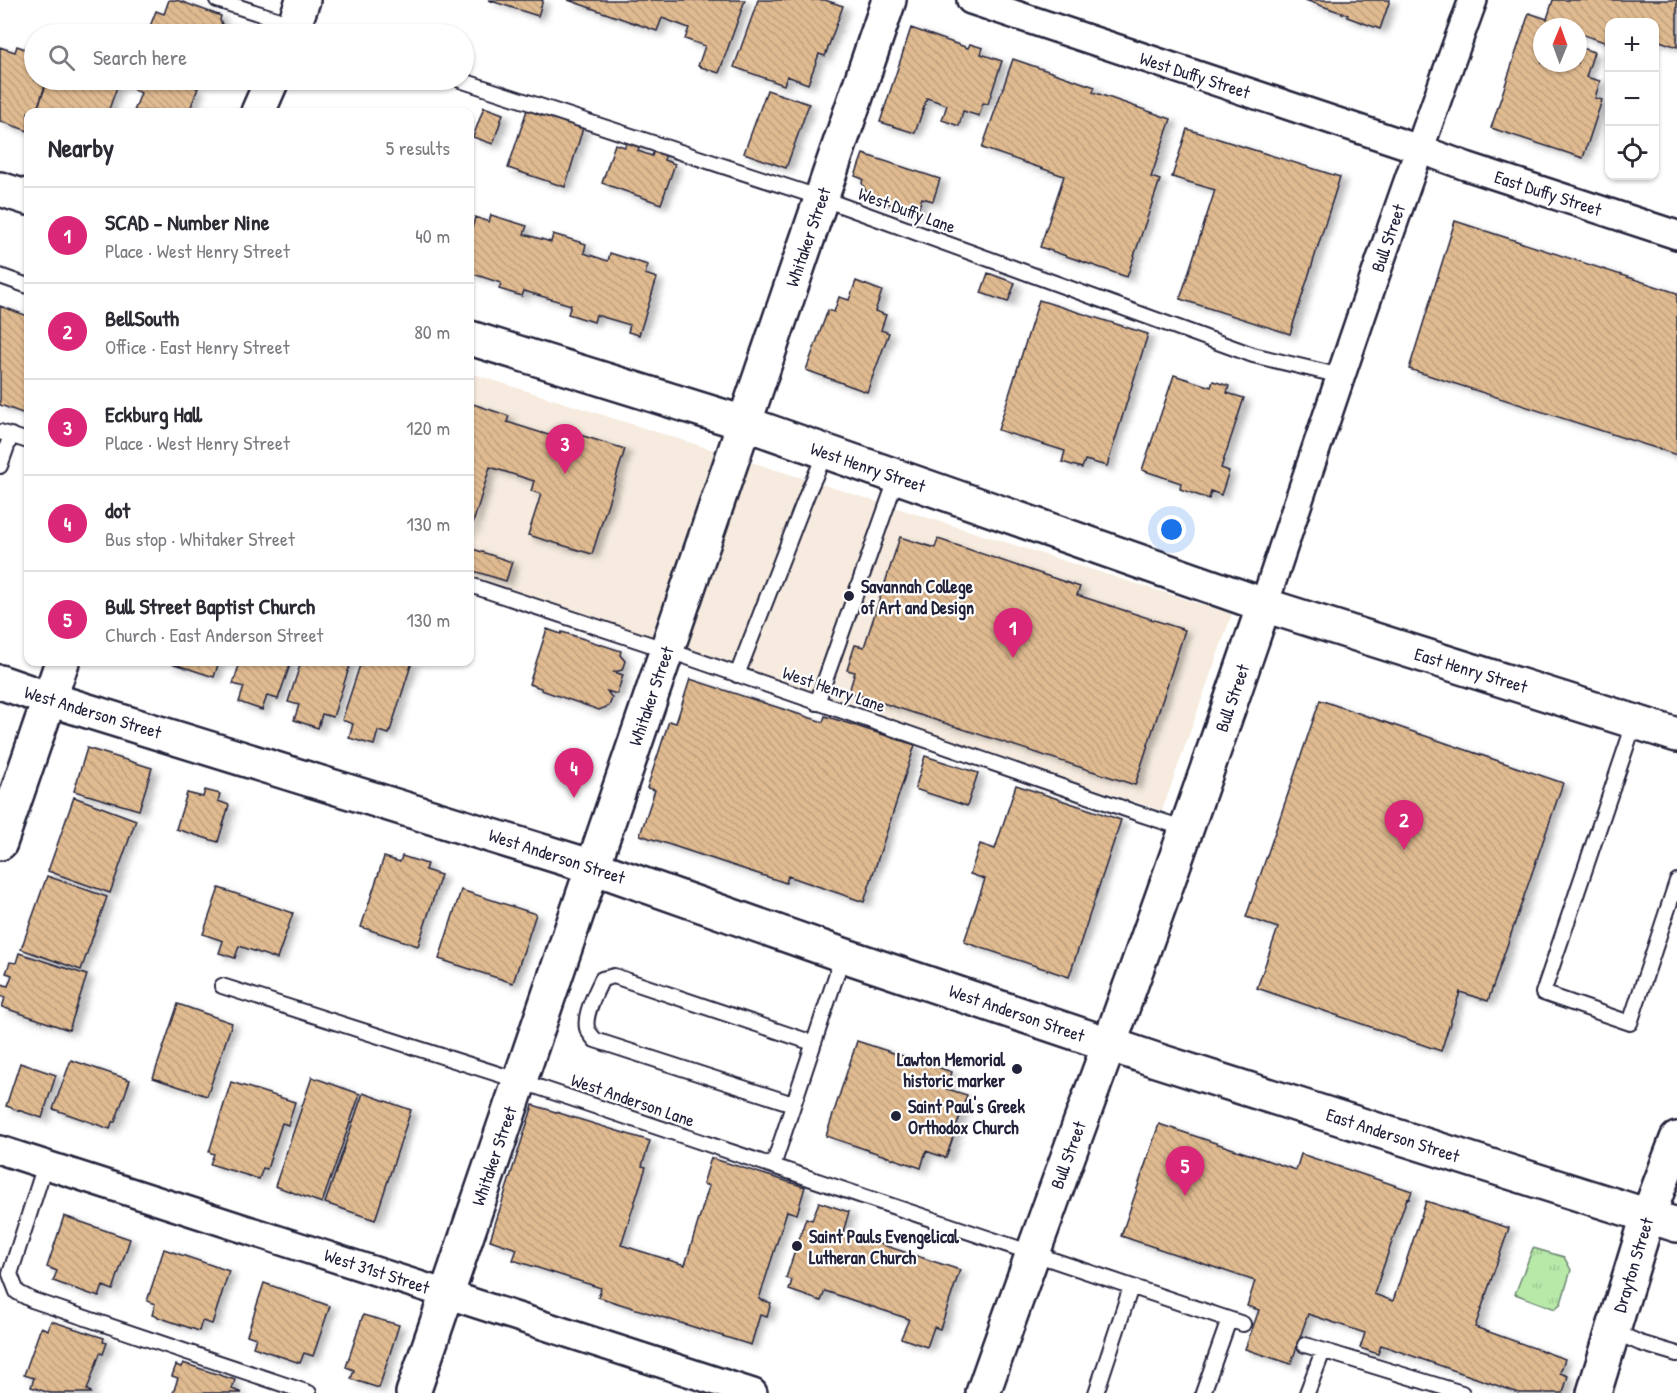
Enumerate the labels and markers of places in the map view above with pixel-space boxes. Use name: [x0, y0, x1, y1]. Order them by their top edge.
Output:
pin: 3: [546, 424, 584, 474]
place label: Savannah College of Art and Design: [861, 574, 974, 621]
marker: Savannah College of Art and Design: [842, 589, 856, 603]
pin: 1: [994, 608, 1032, 658]
pin: 4: [554, 748, 594, 798]
pin: 2: [1384, 800, 1424, 850]
place label: Lawton Memorial historic marker: [897, 1047, 1006, 1093]
marker: Lawton Memorial historic marker: [1010, 1062, 1024, 1076]
place label: Saint Paul's Greek Orthodox Church: [908, 1094, 1025, 1140]
marker: Saint Paul's Greek Orthodox Church: [889, 1109, 903, 1123]
pin: 5: [1166, 1146, 1204, 1196]
place label: Saint Pauls Evengelical Lutheran Church: [809, 1224, 960, 1270]
marker: Saint Pauls Evengelical Lutheran Church: [790, 1239, 804, 1253]

